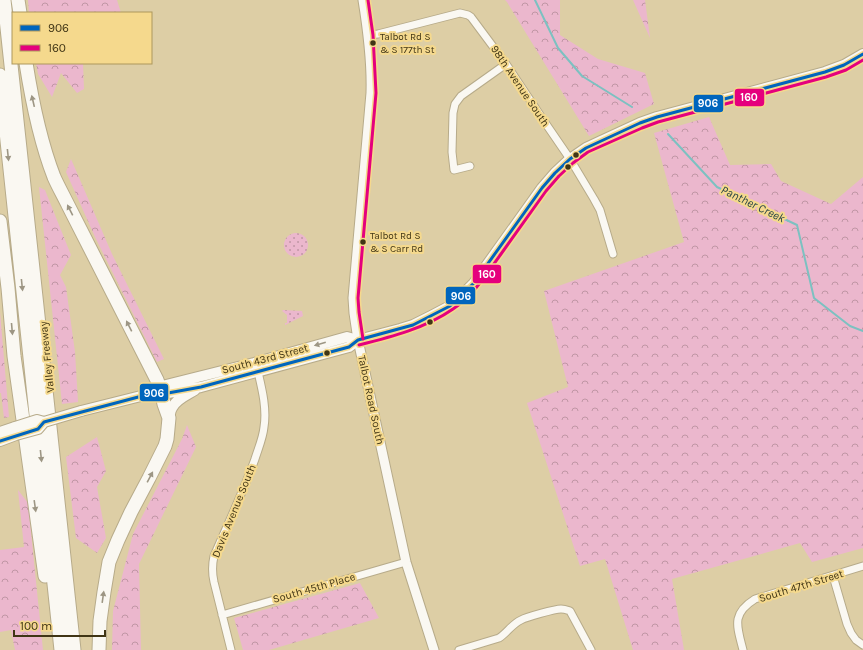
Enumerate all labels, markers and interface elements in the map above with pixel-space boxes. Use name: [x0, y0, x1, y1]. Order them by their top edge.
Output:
legend: [12, 12, 152, 64]
text: 906: [48, 21, 69, 35]
place label: Talbot Rd S & S 177th St: [380, 31, 435, 56]
marker: Talbot Rd S & S 177th St: [368, 38, 378, 48]
text: 160: [48, 41, 66, 55]
street label: 98th Avenue South: [488, 43, 552, 129]
line badge: 160: [734, 88, 765, 107]
text: 160: [740, 91, 758, 104]
one-way arrow: [30, 94, 36, 106]
line badge: 906: [693, 94, 724, 113]
text: 906: [698, 97, 718, 110]
one-way arrow: [5, 149, 12, 161]
unlabelled marker: [571, 150, 581, 160]
unlabelled marker: [563, 162, 573, 172]
water label: Panther Creek: [719, 183, 788, 226]
one-way arrow: [67, 204, 74, 216]
place label: Talbot Rd S & S Carr Rd: [370, 230, 423, 255]
marker: Talbot Rd S & S Carr Rd: [358, 237, 368, 247]
line badge: 160: [472, 264, 502, 284]
text: 160: [478, 268, 496, 281]
one-way arrow: [19, 279, 26, 291]
line badge: 906: [445, 286, 476, 305]
text: 906: [451, 290, 471, 303]
unlabelled marker: [425, 317, 435, 327]
one-way arrow: [126, 320, 132, 332]
street label: Valley Freeway: [37, 321, 57, 393]
one-way arrow: [8, 323, 15, 335]
street label: South 43rd Street: [220, 341, 310, 377]
one-way arrow: [314, 341, 326, 347]
unlabelled marker: [322, 348, 332, 358]
street label: Talbot Road South: [355, 354, 387, 446]
line badge: 906: [139, 383, 169, 402]
text: 906: [144, 387, 164, 400]
one-way arrow: [37, 450, 44, 462]
street label: Davis Avenue South: [209, 462, 259, 560]
one-way arrow: [147, 471, 153, 483]
one-way arrow: [32, 500, 38, 512]
street label: South 47th Street: [757, 567, 845, 605]
street label: South 45th Place: [271, 570, 357, 606]
one-way arrow: [100, 591, 106, 603]
scale bar: [14, 612, 105, 638]
text: 100 m: [20, 619, 52, 633]

